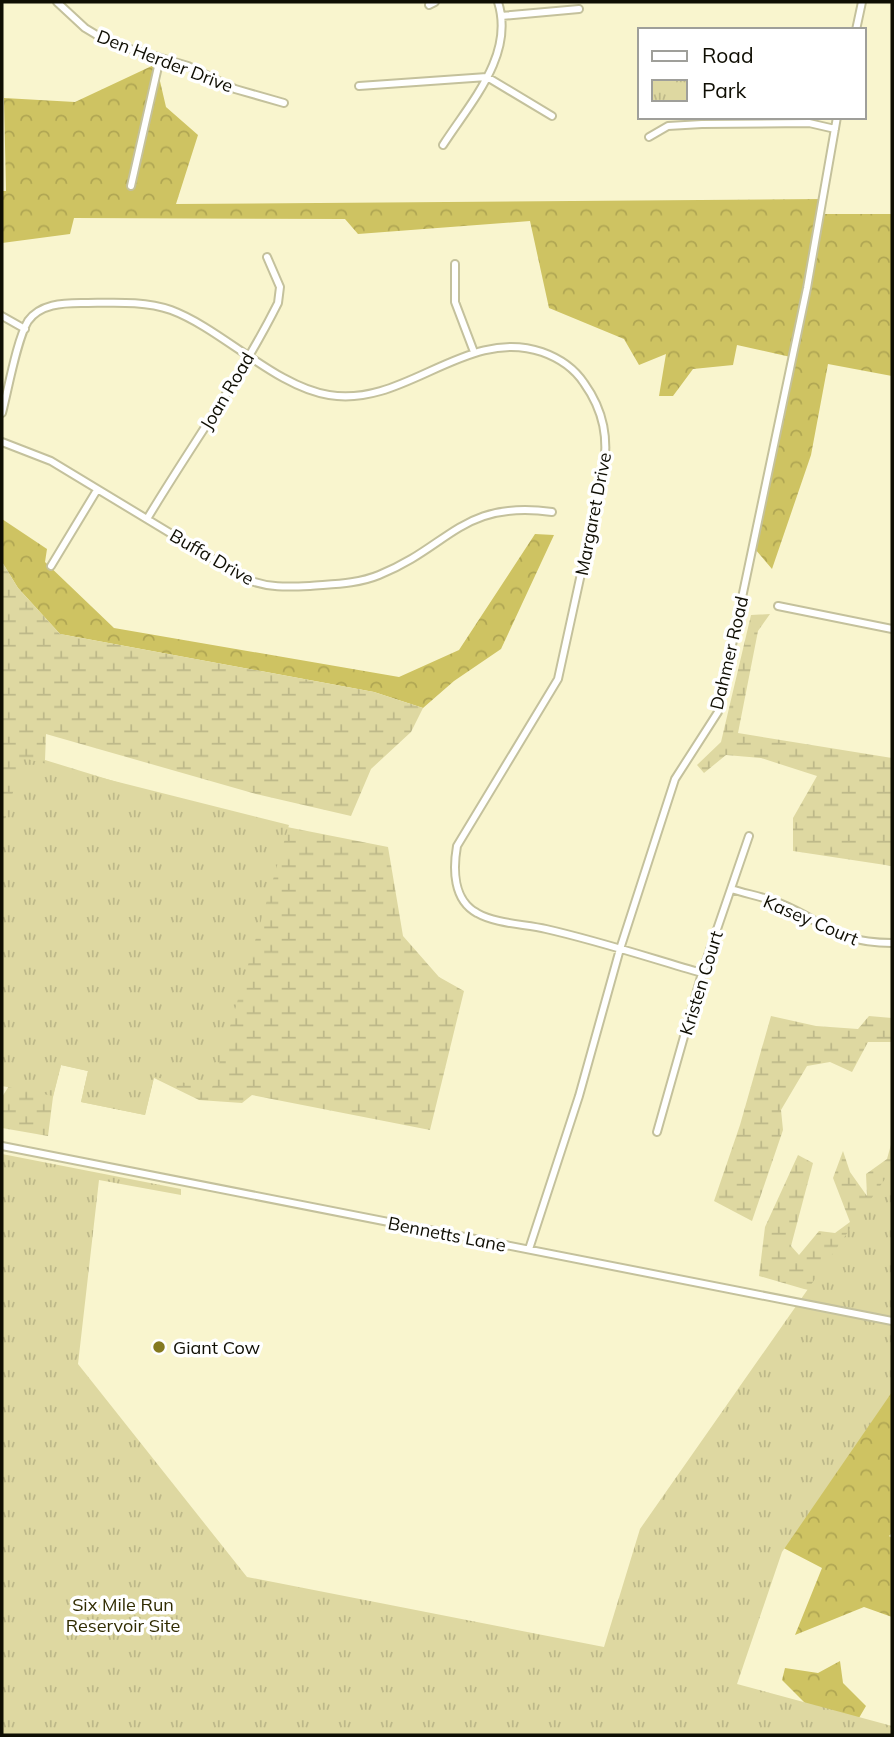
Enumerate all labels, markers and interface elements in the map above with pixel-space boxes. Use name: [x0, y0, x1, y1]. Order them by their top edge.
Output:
street label: Den Herder Drive: [94, 24, 236, 98]
legend: [638, 28, 866, 119]
text: Road: [702, 42, 753, 68]
text: Park: [702, 77, 746, 103]
street label: Joan Road: [195, 348, 259, 434]
street label: Margaret Drive: [570, 450, 616, 578]
street label: Buffa Drive: [166, 524, 258, 590]
street label: Dahmer Road: [705, 594, 753, 712]
street label: Kasey Court: [760, 890, 862, 950]
street label: Kristen Court: [674, 928, 728, 1038]
street label: Bennetts Lane: [386, 1211, 508, 1257]
place label: Giant Cow: [173, 1336, 261, 1359]
marker: Giant Cow: [151, 1339, 167, 1355]
park label: Six Mile Run Reservoir Site: [66, 1593, 180, 1637]

